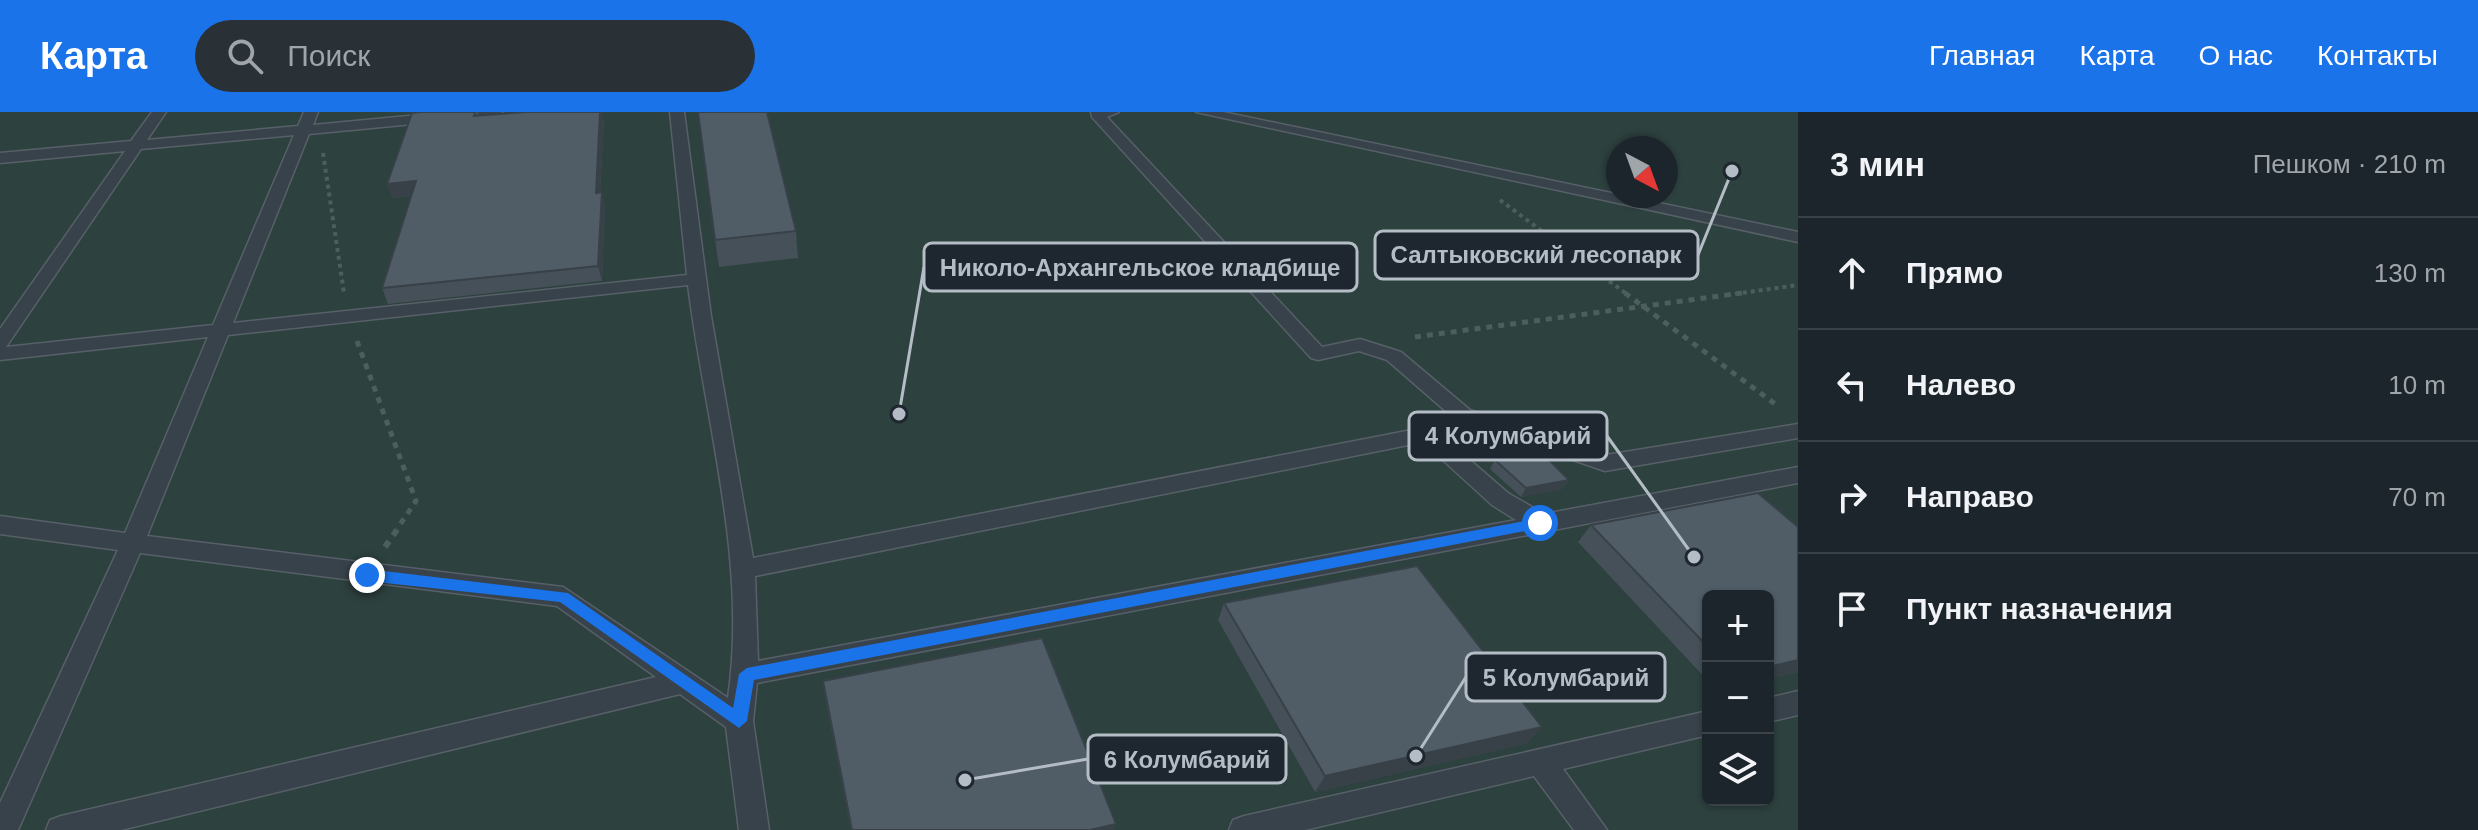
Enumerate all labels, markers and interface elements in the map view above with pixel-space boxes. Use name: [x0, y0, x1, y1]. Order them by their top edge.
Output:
search box: [195, 20, 755, 92]
icon: search: [223, 34, 267, 78]
text: Карта: [40, 35, 147, 77]
text: Поиск: [287, 39, 370, 72]
text: Главная: [1929, 40, 2036, 71]
text: Карта: [2080, 40, 2154, 71]
text: О нас: [2198, 40, 2273, 71]
text: Контакты: [2317, 40, 2438, 71]
north arrow: [1606, 136, 1678, 208]
text: 3 мин: [1830, 145, 1925, 183]
text: Пешком · 210 m: [2253, 149, 2446, 179]
callout: Салтыковский лесопарк: [1375, 231, 1698, 279]
text: Салтыковский лесопарк: [1391, 241, 1682, 268]
callout: Николо-Архангельское кладбище: [924, 243, 1357, 291]
icon: ahead: [1830, 251, 1874, 295]
text: Николо-Архангельское кладбище: [940, 254, 1340, 281]
text: Прямо: [1906, 256, 2003, 289]
text: 130 m: [2374, 258, 2446, 288]
icon: left: [1830, 363, 1874, 407]
text: Налево: [1906, 368, 2016, 401]
text: 10 m: [2388, 370, 2446, 400]
callout: 4 Колумбарий: [1409, 412, 1607, 460]
text: 4 Колумбарий: [1425, 422, 1591, 449]
icon: right: [1830, 475, 1874, 519]
text: Направо: [1906, 480, 2034, 513]
text: 70 m: [2388, 482, 2446, 512]
route start: [1522, 505, 1558, 541]
route end: [349, 557, 385, 593]
icon: arrive: [1830, 587, 1874, 631]
map controls: [1702, 590, 1774, 806]
button: +: [1702, 590, 1774, 662]
text: Пункт назначения: [1906, 592, 2173, 625]
callout: 5 Колумбарий: [1466, 653, 1665, 701]
button: −: [1702, 662, 1774, 734]
text: 5 Колумбарий: [1483, 664, 1649, 691]
button: layers: [1702, 734, 1774, 806]
callout: 6 Колумбарий: [1088, 735, 1286, 783]
text: 6 Колумбарий: [1104, 746, 1270, 773]

